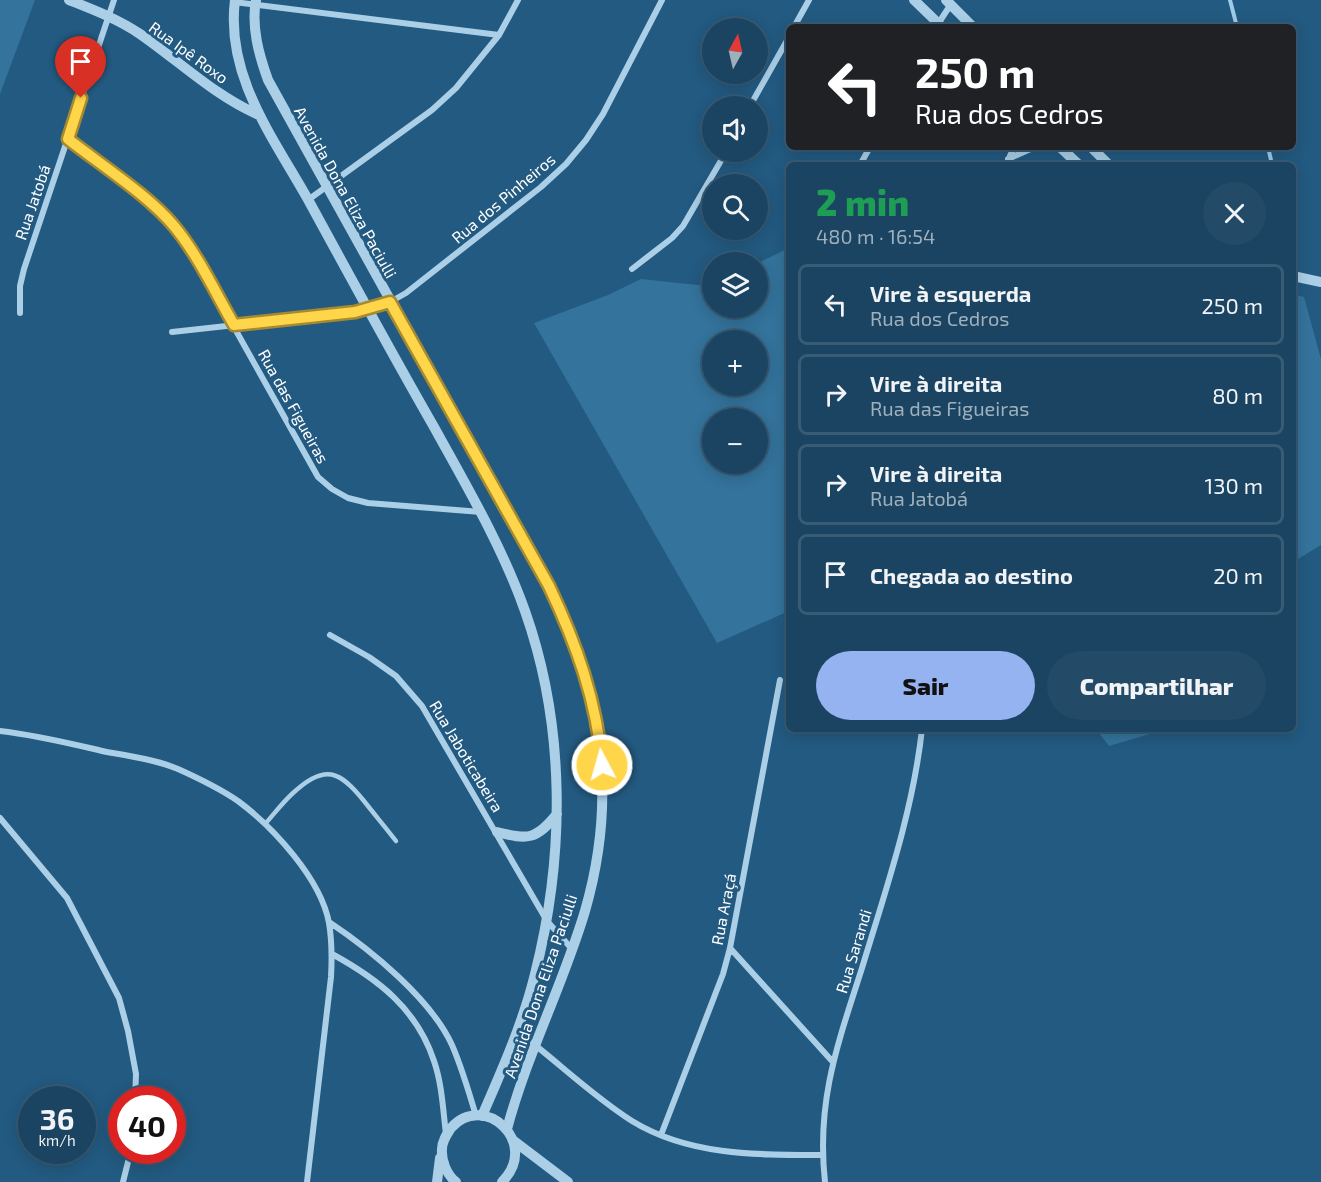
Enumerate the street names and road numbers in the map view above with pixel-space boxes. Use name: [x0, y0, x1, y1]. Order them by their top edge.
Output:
street label: Rua Ipê Roxo: [146, 17, 232, 87]
street label: Avenida Dona Eliza Paciulli: [291, 103, 401, 281]
street label: Rua dos Pinheiros: [447, 149, 559, 247]
street label: Rua Jatobá: [10, 162, 54, 242]
street label: Rua das Figueiras: [255, 346, 333, 466]
street label: Rua Jaboticabeira: [426, 697, 508, 815]
street label: Rua Araçá: [707, 871, 740, 947]
street label: Avenida Dona Eliza Paciulli: [500, 891, 580, 1081]
street label: Rua Sarandi: [831, 907, 875, 995]

